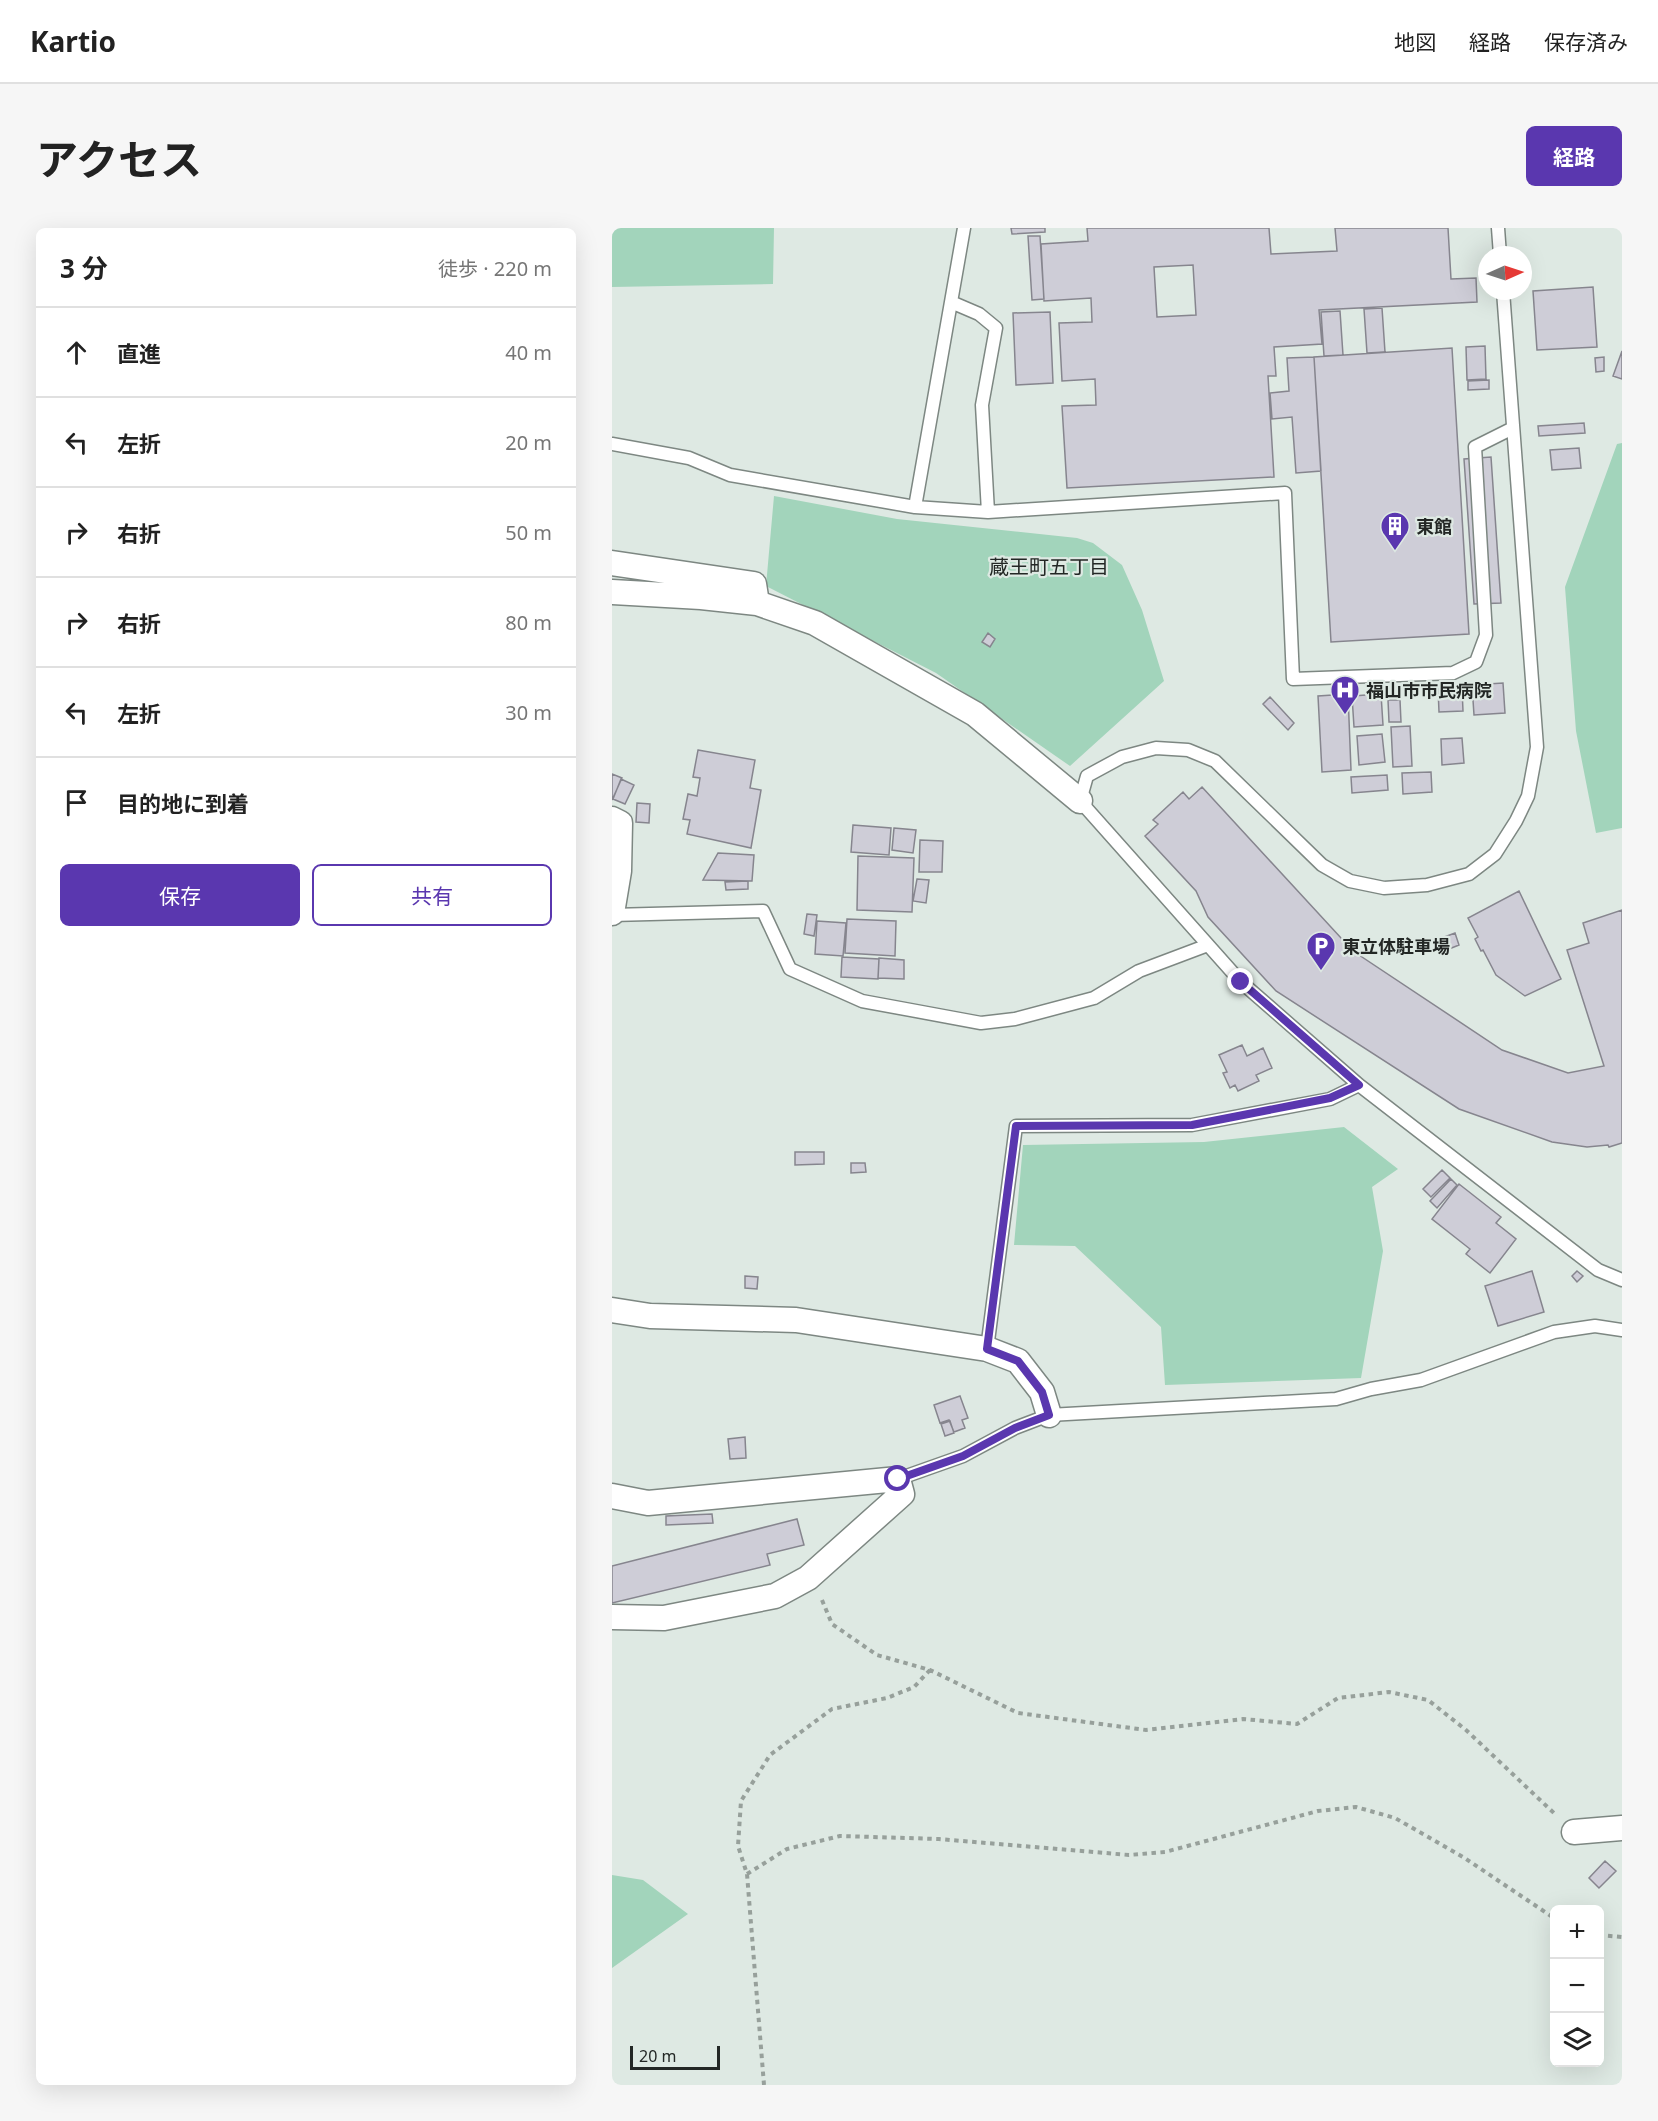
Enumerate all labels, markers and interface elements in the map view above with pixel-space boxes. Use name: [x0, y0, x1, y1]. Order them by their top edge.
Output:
text: Kartio: [30, 22, 116, 60]
text: 地図: [1394, 28, 1436, 56]
text: 経路: [1469, 28, 1511, 56]
text: 保存済み: [1544, 28, 1628, 56]
button: 経路: [1526, 126, 1622, 186]
text: アクセス: [36, 130, 202, 187]
north arrow: [1478, 246, 1532, 300]
text: 3 分: [60, 250, 108, 286]
text: 徒歩 · 220 m: [438, 255, 552, 282]
icon: ahead: [60, 336, 93, 369]
text: 直進: [117, 338, 161, 368]
text: 40 m: [505, 339, 552, 366]
icon: left: [60, 426, 93, 459]
text: 左折: [117, 428, 161, 458]
text: 20 m: [505, 429, 552, 456]
building icon: 東館: [1379, 510, 1411, 552]
place label: 東館: [1416, 514, 1452, 538]
icon: right: [60, 516, 93, 549]
text: 右折: [117, 518, 161, 548]
text: 50 m: [505, 519, 552, 546]
district label: 蔵王町五丁目: [989, 553, 1109, 580]
icon: right: [60, 606, 93, 639]
text: 右折: [117, 608, 161, 638]
text: 80 m: [505, 609, 552, 636]
hospital icon: 福山市市民病院: [1329, 674, 1361, 716]
place label: 福山市市民病院: [1366, 678, 1492, 702]
icon: left: [60, 696, 93, 729]
text: 左折: [117, 698, 161, 728]
text: 30 m: [505, 699, 552, 726]
icon: arrive: [60, 786, 93, 819]
text: 目的地に到着: [117, 788, 249, 818]
button: 保存: [60, 864, 300, 926]
button: 共有: [312, 864, 552, 926]
parking icon: 東立体駐車場: [1305, 930, 1337, 972]
place label: 東立体駐車場: [1342, 934, 1450, 958]
route end: [1227, 968, 1253, 994]
route start: [884, 1465, 910, 1491]
map controls: [1550, 1905, 1604, 2067]
button: +: [1550, 1905, 1604, 1959]
button: −: [1550, 1959, 1604, 2013]
button: layers: [1550, 2013, 1604, 2067]
scale bar: [630, 2043, 720, 2070]
text: 20 m: [639, 2045, 676, 2067]

